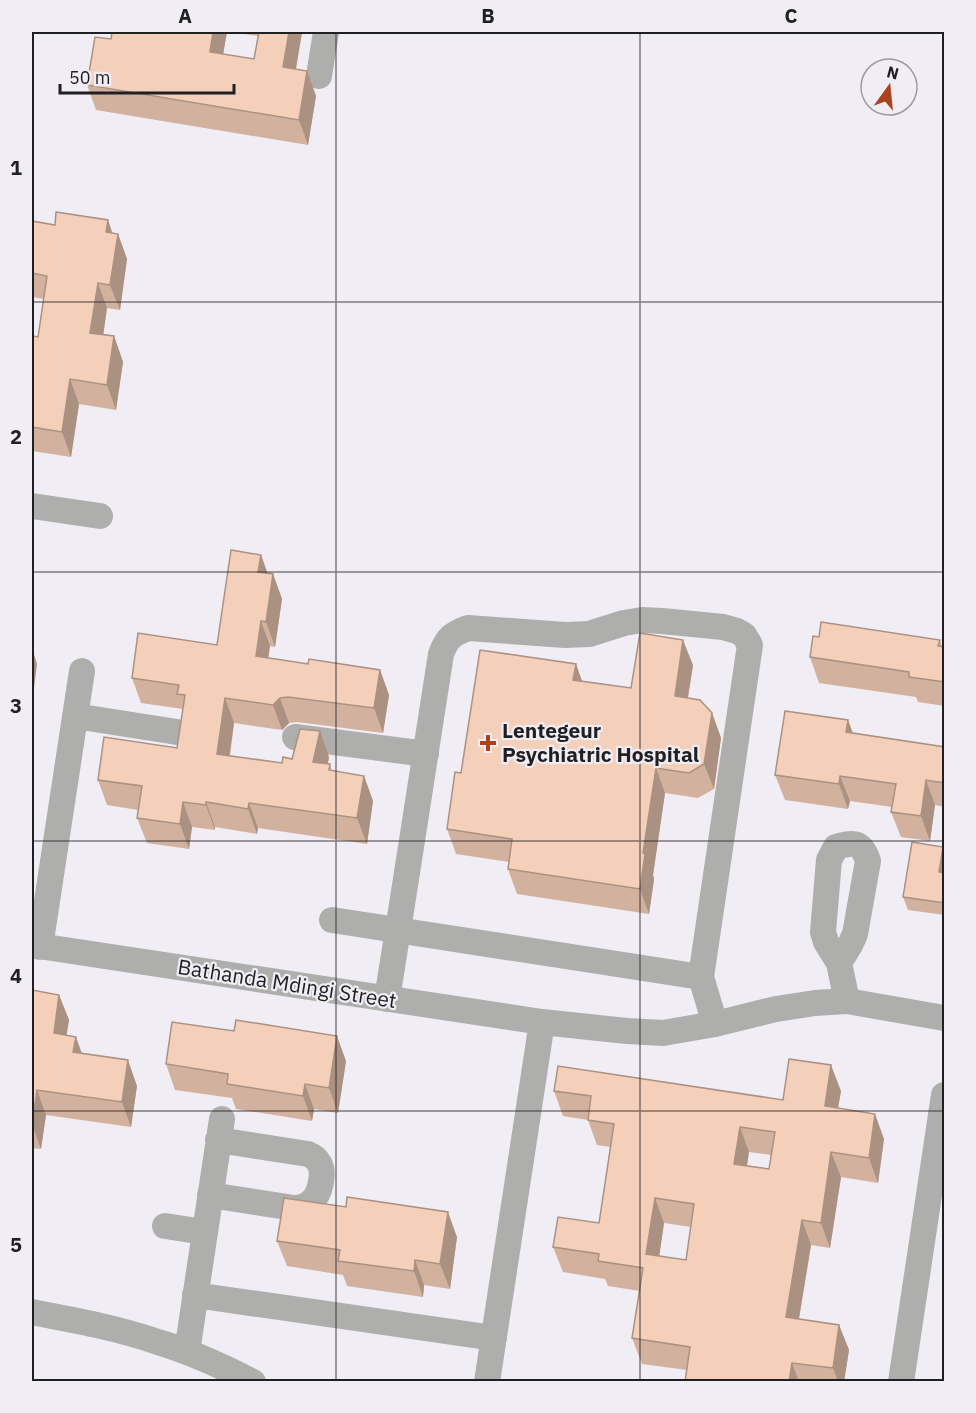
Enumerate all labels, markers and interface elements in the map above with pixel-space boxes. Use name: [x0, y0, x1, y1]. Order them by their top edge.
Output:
text: A: [178, 2, 192, 29]
text: B: [481, 2, 495, 29]
text: C: [784, 2, 798, 29]
scale bar: [60, 57, 234, 95]
north arrow: [859, 57, 919, 117]
text: N: [885, 61, 901, 84]
text: 50 m: [69, 66, 111, 89]
text: 1: [10, 154, 22, 181]
text: 2: [10, 423, 22, 450]
text: 3: [10, 692, 22, 719]
place label: Lentegeur Psychiatric Hospital: [502, 716, 699, 768]
marker: Lentegeur Psychiatric Hospital: [479, 734, 497, 752]
street label: Bathanda Mdingi Street: [176, 952, 399, 1014]
text: 4: [10, 962, 22, 989]
text: 5: [10, 1231, 22, 1258]

